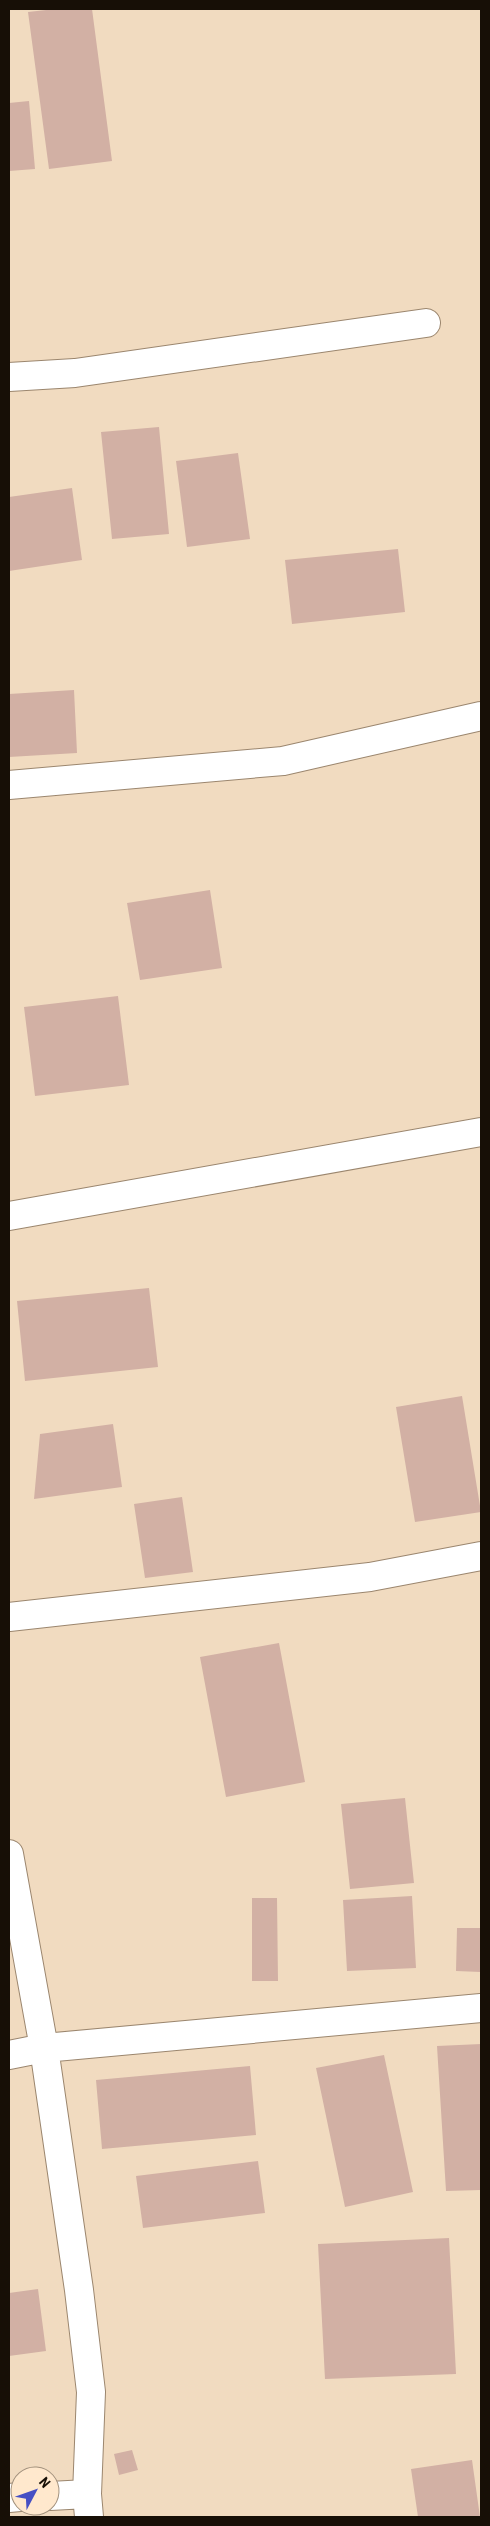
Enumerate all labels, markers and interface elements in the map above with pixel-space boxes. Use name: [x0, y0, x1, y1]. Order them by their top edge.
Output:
north arrow: [10, 2466, 60, 2516]
text: N: [36, 2474, 54, 2491]

